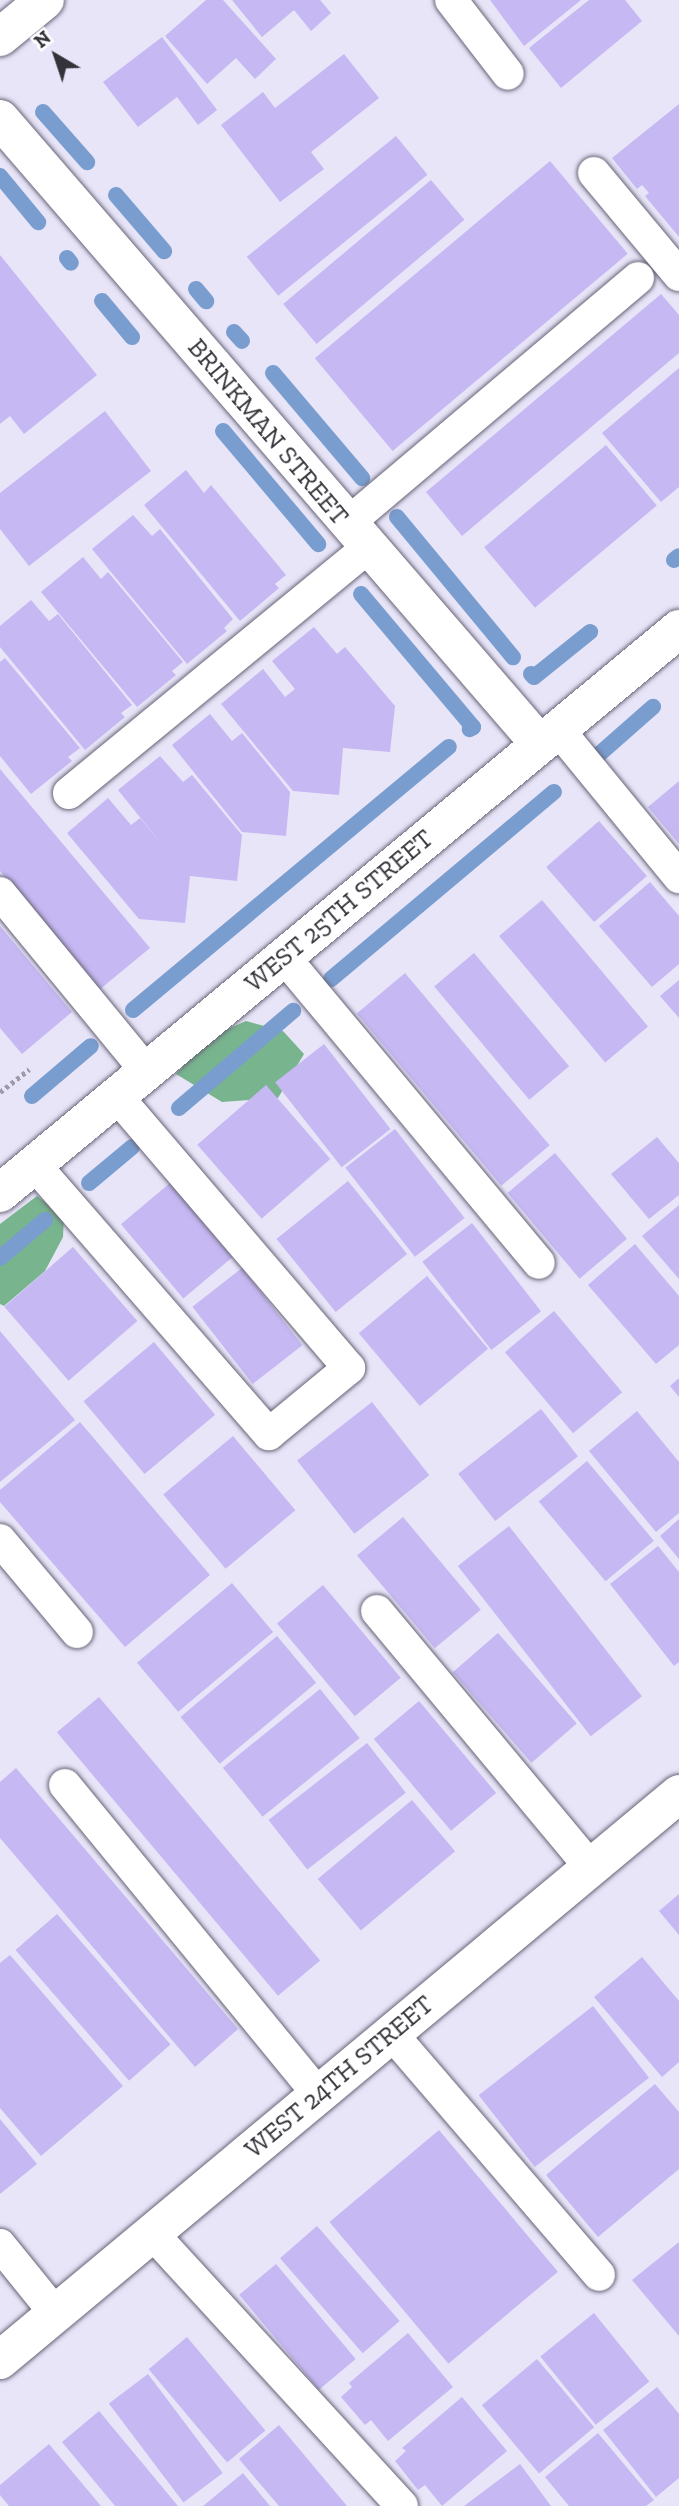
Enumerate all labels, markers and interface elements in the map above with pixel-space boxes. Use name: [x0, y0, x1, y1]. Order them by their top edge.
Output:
north arrow: [21, 21, 91, 91]
text: N: [30, 26, 55, 53]
street label: BRINKMAN STREET: [181, 333, 355, 531]
street label: WEST 25TH STREET: [238, 823, 440, 999]
street label: WEST 24TH STREET: [238, 1989, 440, 2165]

